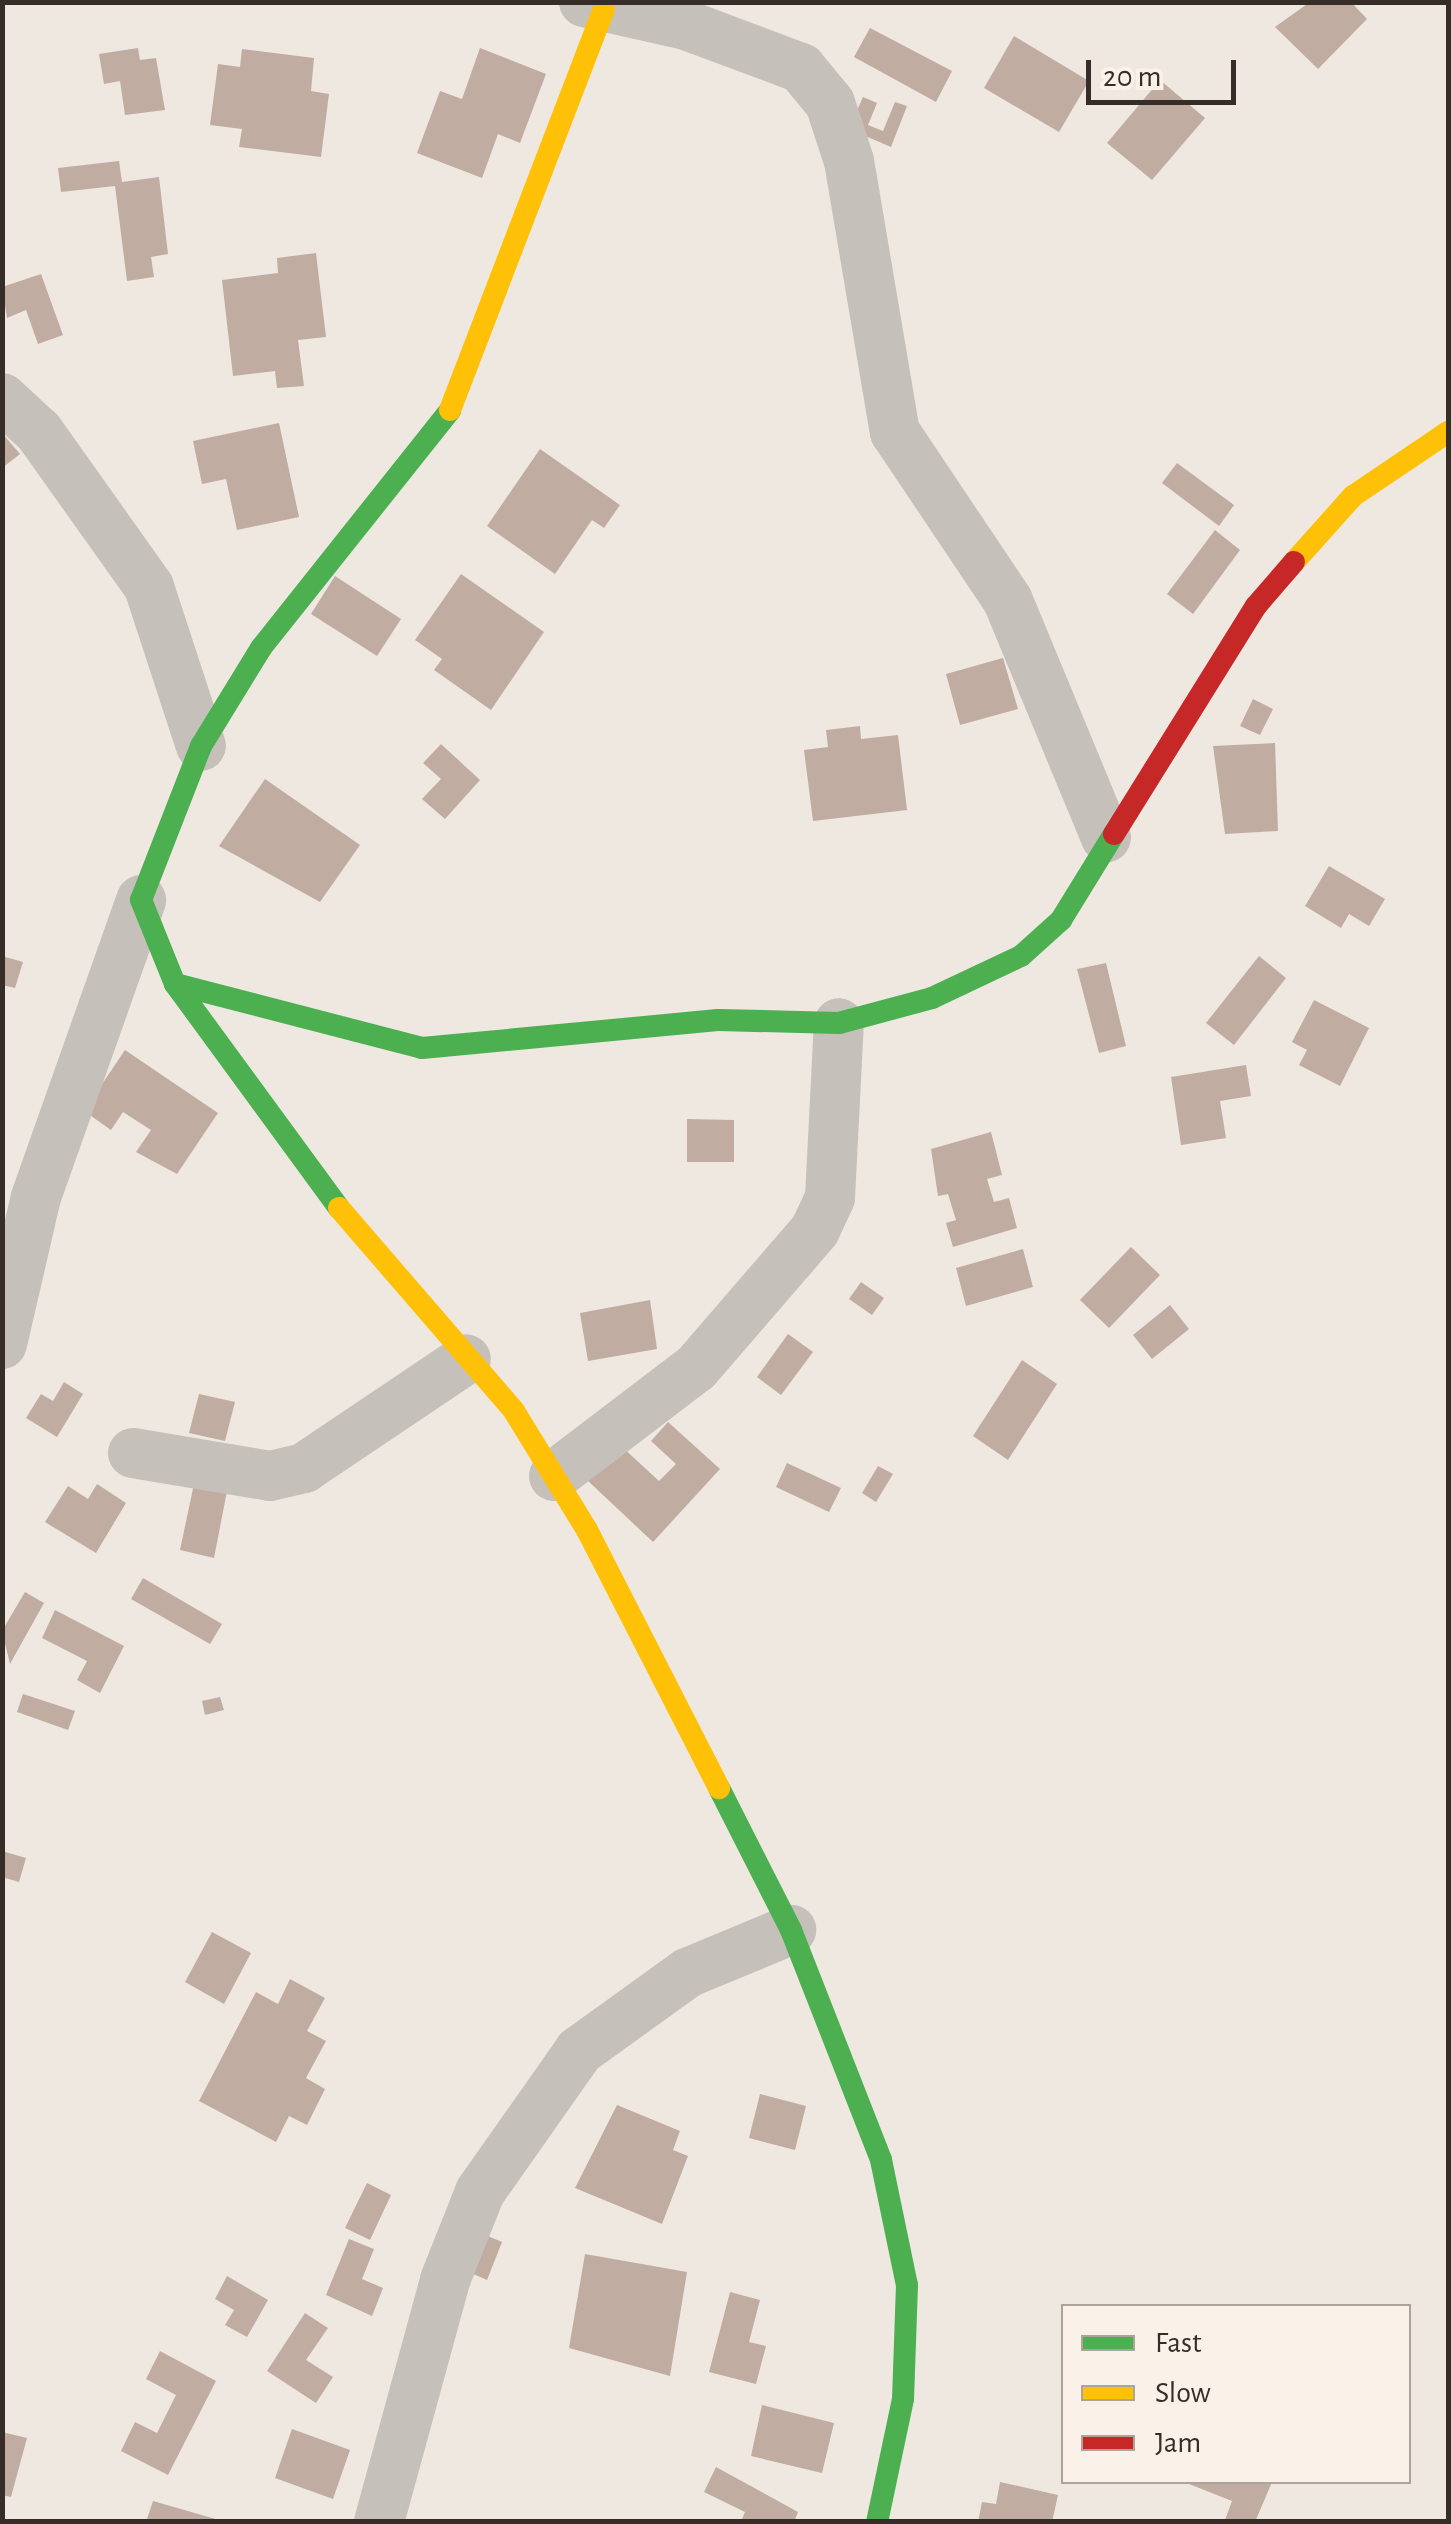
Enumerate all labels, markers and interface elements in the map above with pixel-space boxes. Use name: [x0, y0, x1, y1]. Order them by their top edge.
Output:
scale bar: [1091, 40, 1241, 102]
text: 20 m: [1103, 62, 1161, 92]
legend: [1061, 2304, 1411, 2484]
text: Fast: [1155, 2328, 1202, 2358]
text: Slow: [1155, 2378, 1211, 2408]
text: Jam: [1155, 2428, 1201, 2458]

